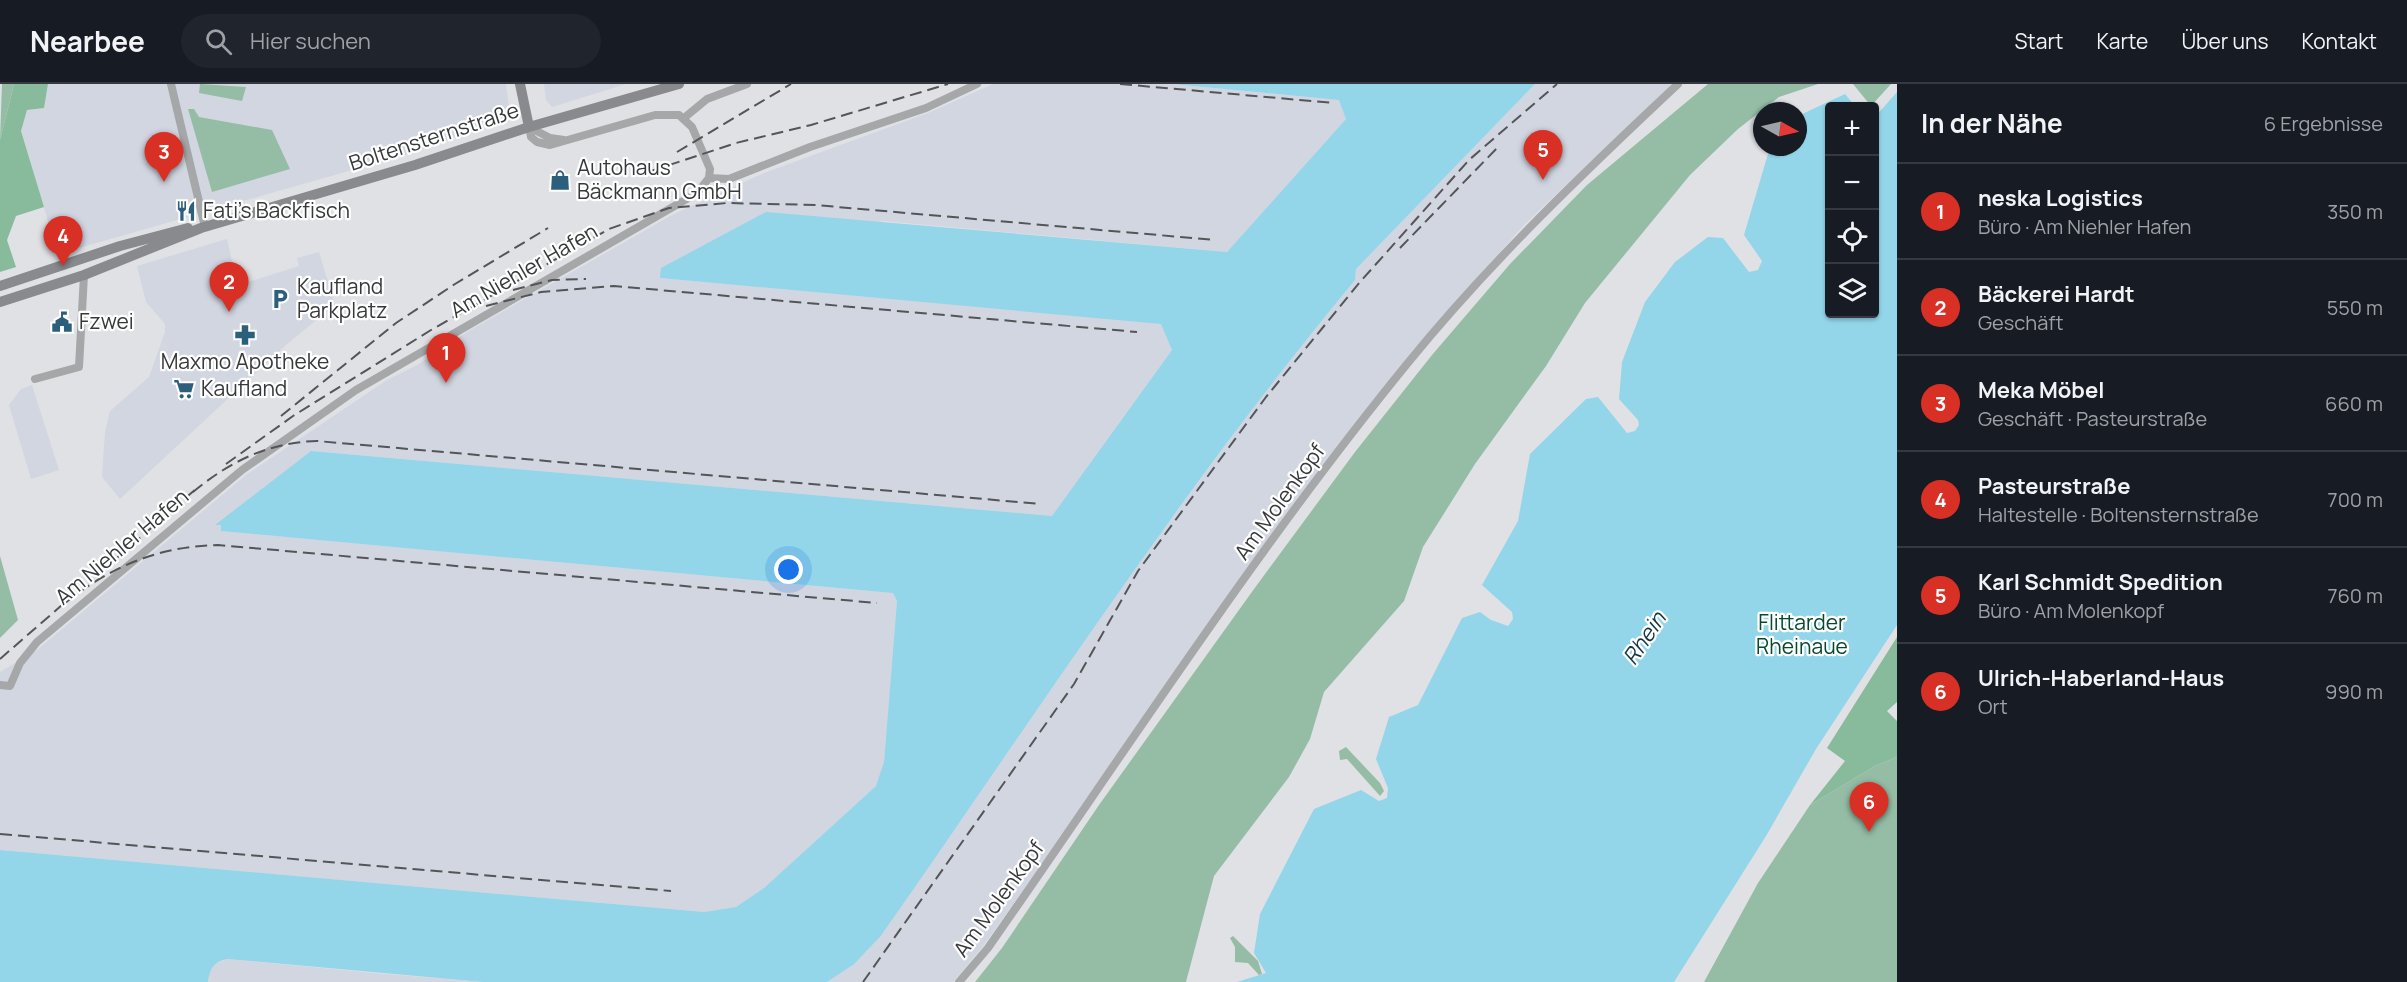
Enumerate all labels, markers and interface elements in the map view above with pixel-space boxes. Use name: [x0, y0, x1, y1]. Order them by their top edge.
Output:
search box: [181, 14, 601, 68]
text: Nearbee: [30, 22, 145, 60]
icon: search: [202, 25, 235, 58]
text: Hier suchen: [250, 26, 371, 56]
text: Start: [2014, 27, 2063, 55]
text: Karte: [2096, 27, 2148, 55]
text: Über uns: [2181, 27, 2269, 55]
text: Kontakt: [2302, 27, 2377, 55]
street label: Boltensternstraße: [345, 95, 522, 177]
north arrow: [1753, 102, 1807, 156]
map controls: [1825, 102, 1879, 318]
button: +: [1825, 102, 1879, 156]
text: In der Nähe: [1921, 105, 2063, 141]
text: 6 Ergebnisse: [2264, 110, 2383, 137]
pin: 5: [1524, 130, 1562, 180]
pin: 3: [144, 132, 184, 182]
place label: Autohaus Bäckmann GmbH: [577, 153, 742, 205]
button: −: [1825, 156, 1879, 210]
shop icon: Autohaus Bäckmann GmbH: [548, 168, 572, 192]
text: neska Logistics: [1978, 183, 2143, 213]
place label: Fati's Backfisch: [203, 196, 350, 224]
text: 1: [1936, 198, 1945, 225]
text: 350 m: [2327, 198, 2383, 225]
restaurant icon: Fati's Backfisch: [174, 199, 198, 223]
button: locate: [1825, 210, 1879, 264]
text: Büro · Am Niehler Hafen: [1978, 213, 2191, 240]
pin: 4: [44, 216, 82, 266]
street label: Am Niehler Hafen: [445, 217, 602, 324]
pin: 2: [210, 262, 248, 312]
button: layers: [1825, 264, 1879, 318]
place label: Kaufland Parkplatz: [297, 272, 387, 324]
text: Bäckerei Hardt: [1978, 279, 2135, 309]
parking icon: Kaufland Parkplatz: [268, 287, 292, 311]
text: 2: [1935, 294, 1946, 321]
text: 550 m: [2327, 294, 2383, 321]
place label: Fzwei: [79, 307, 134, 335]
text: Geschäft: [1978, 309, 2063, 336]
public building icon: Fzwei: [50, 310, 74, 334]
pharmacy icon: Maxmo Apotheke: [233, 323, 257, 347]
pin: 1: [426, 334, 466, 383]
place label: Maxmo Apotheke: [161, 347, 329, 375]
place label: Kaufland: [201, 374, 287, 402]
text: Meka Möbel: [1978, 375, 2104, 405]
supermarket icon: Kaufland: [172, 377, 196, 401]
text: 3: [1935, 390, 1946, 417]
text: 660 m: [2325, 390, 2383, 417]
text: Geschäft · Pasteurstraße: [1978, 405, 2207, 432]
street label: Am Molenkopf: [1228, 437, 1331, 565]
text: Pasteurstraße: [1978, 471, 2130, 501]
street label: Am Niehler Hafen: [49, 482, 194, 610]
text: 4: [1934, 486, 1947, 513]
text: 700 m: [2328, 486, 2383, 513]
text: Haltestelle · Boltensternstraße: [1978, 501, 2259, 528]
your location: [774, 555, 803, 584]
text: Karl Schmidt Spedition: [1978, 567, 2223, 597]
text: 5: [1935, 582, 1946, 609]
text: 760 m: [2327, 582, 2383, 609]
text: Büro · Am Molenkopf: [1978, 597, 2164, 624]
water label: Rhein: [1615, 605, 1673, 670]
park label: Flittarder Rheinaue: [1756, 608, 1848, 660]
text: Ulrich-Haberland-Haus: [1978, 663, 2224, 693]
text: 6: [1934, 678, 1947, 705]
text: 990 m: [2325, 678, 2383, 705]
text: Ort: [1978, 693, 2008, 720]
pin: 6: [1850, 782, 1888, 832]
street label: Am Molenkopf: [947, 834, 1050, 962]

